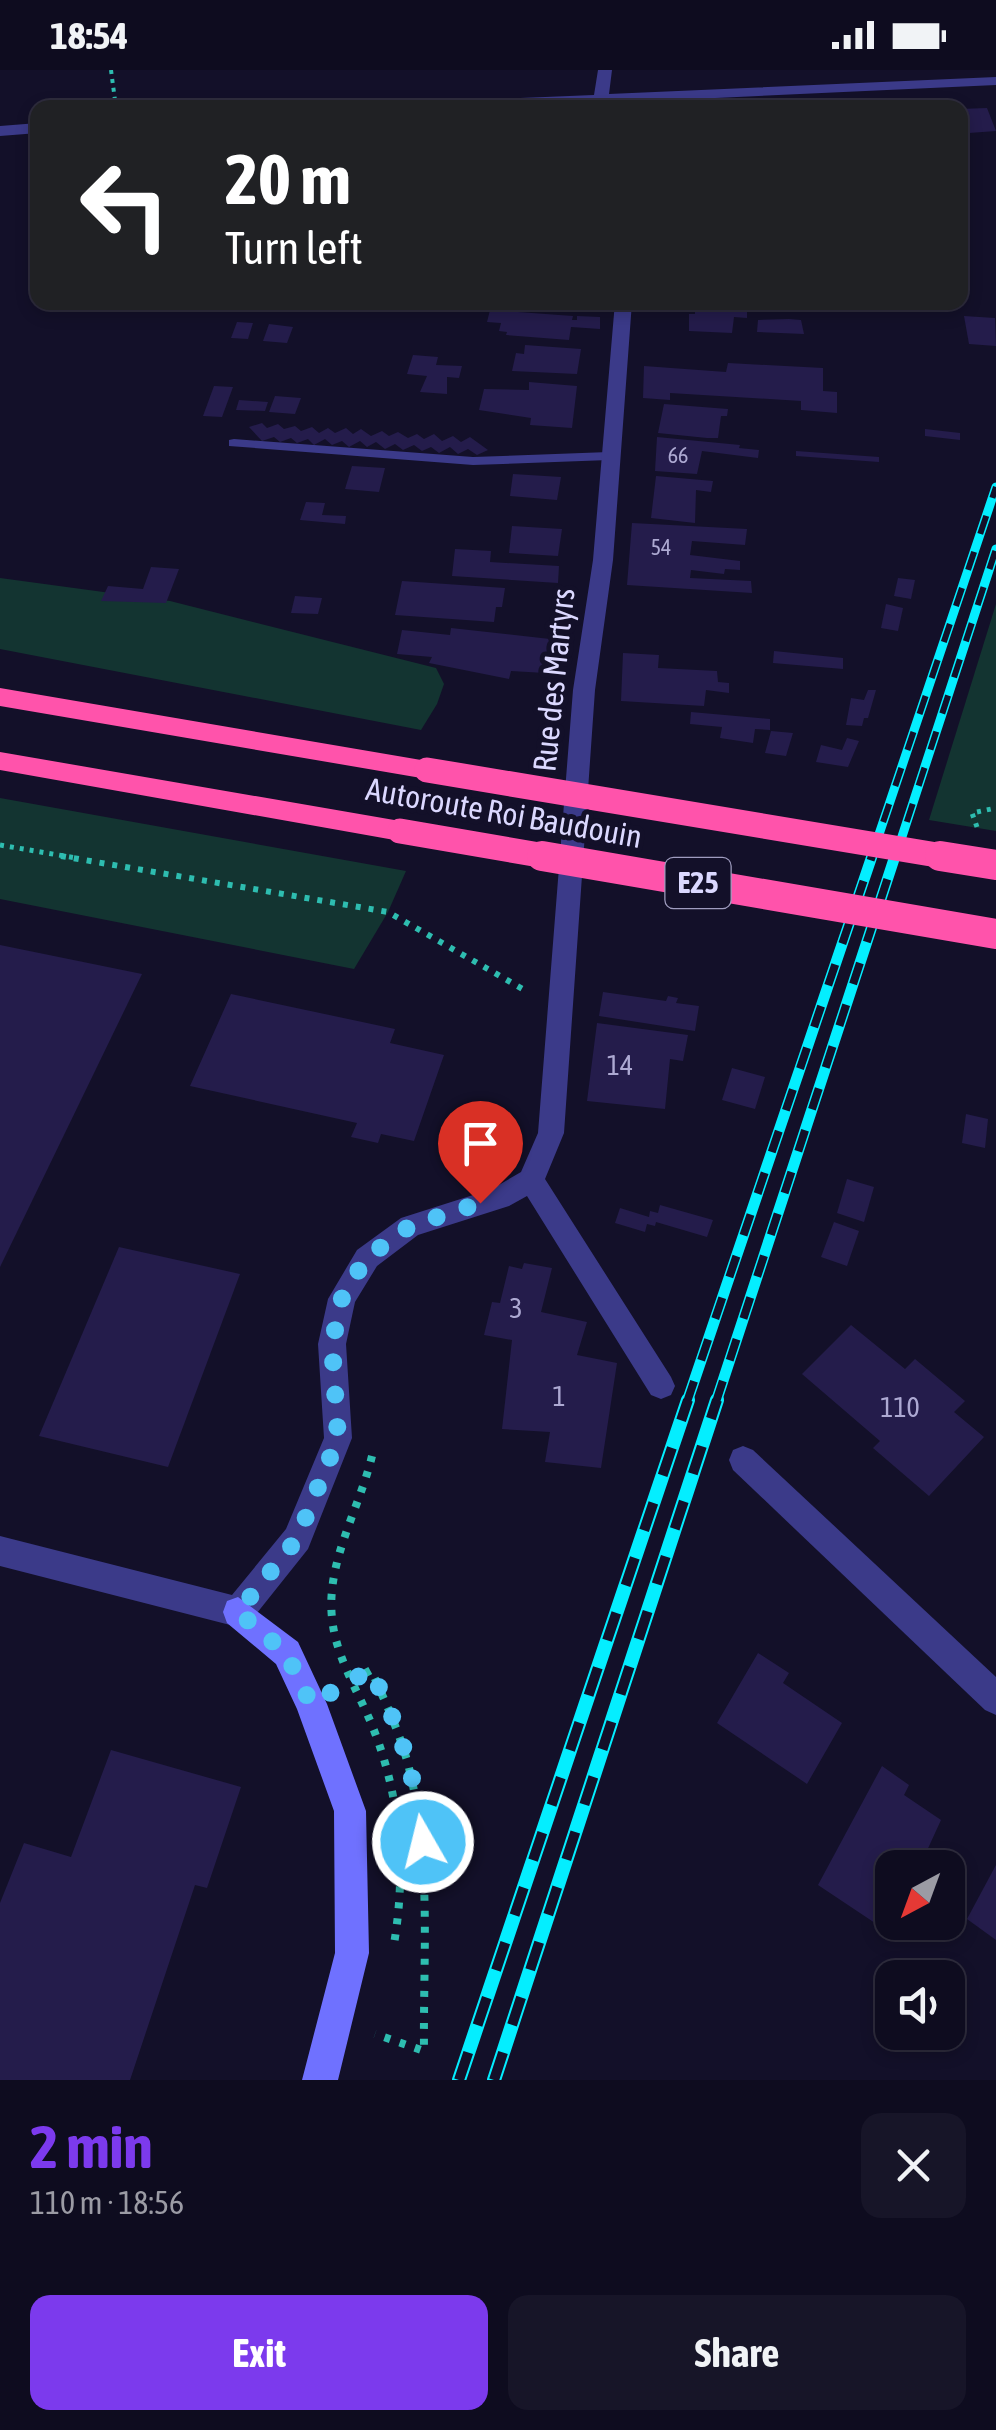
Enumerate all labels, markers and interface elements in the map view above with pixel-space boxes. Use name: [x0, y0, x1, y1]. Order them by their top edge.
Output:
text: 18:54: [50, 14, 128, 57]
text: 20 m: [225, 139, 351, 219]
icon: left: [60, 140, 190, 270]
text: Turn left: [225, 222, 363, 274]
house number: 66: [668, 442, 688, 468]
house number: 54: [651, 534, 671, 560]
street label: Rue des Martyrs: [525, 586, 582, 774]
street label: Autoroute Roi Baudouin: [363, 770, 645, 855]
road number: E25: [666, 858, 730, 908]
house number: 14: [607, 1049, 633, 1081]
pin: [438, 1101, 523, 1204]
icon: arrive: [453, 1116, 508, 1171]
house number: 3: [509, 1292, 523, 1324]
house number: 1: [552, 1380, 566, 1412]
house number: 110: [880, 1391, 920, 1423]
position arrow: [371, 1790, 475, 1894]
north arrow: [875, 1850, 965, 1940]
map controls: [875, 1850, 965, 2050]
button: sound: [875, 1960, 965, 2050]
text: 2 min: [30, 2112, 153, 2181]
button: close: [861, 2113, 966, 2218]
text: 110 m · 18:56: [30, 2184, 184, 2221]
button: Exit: [30, 2295, 488, 2410]
button: Share: [508, 2295, 966, 2410]

